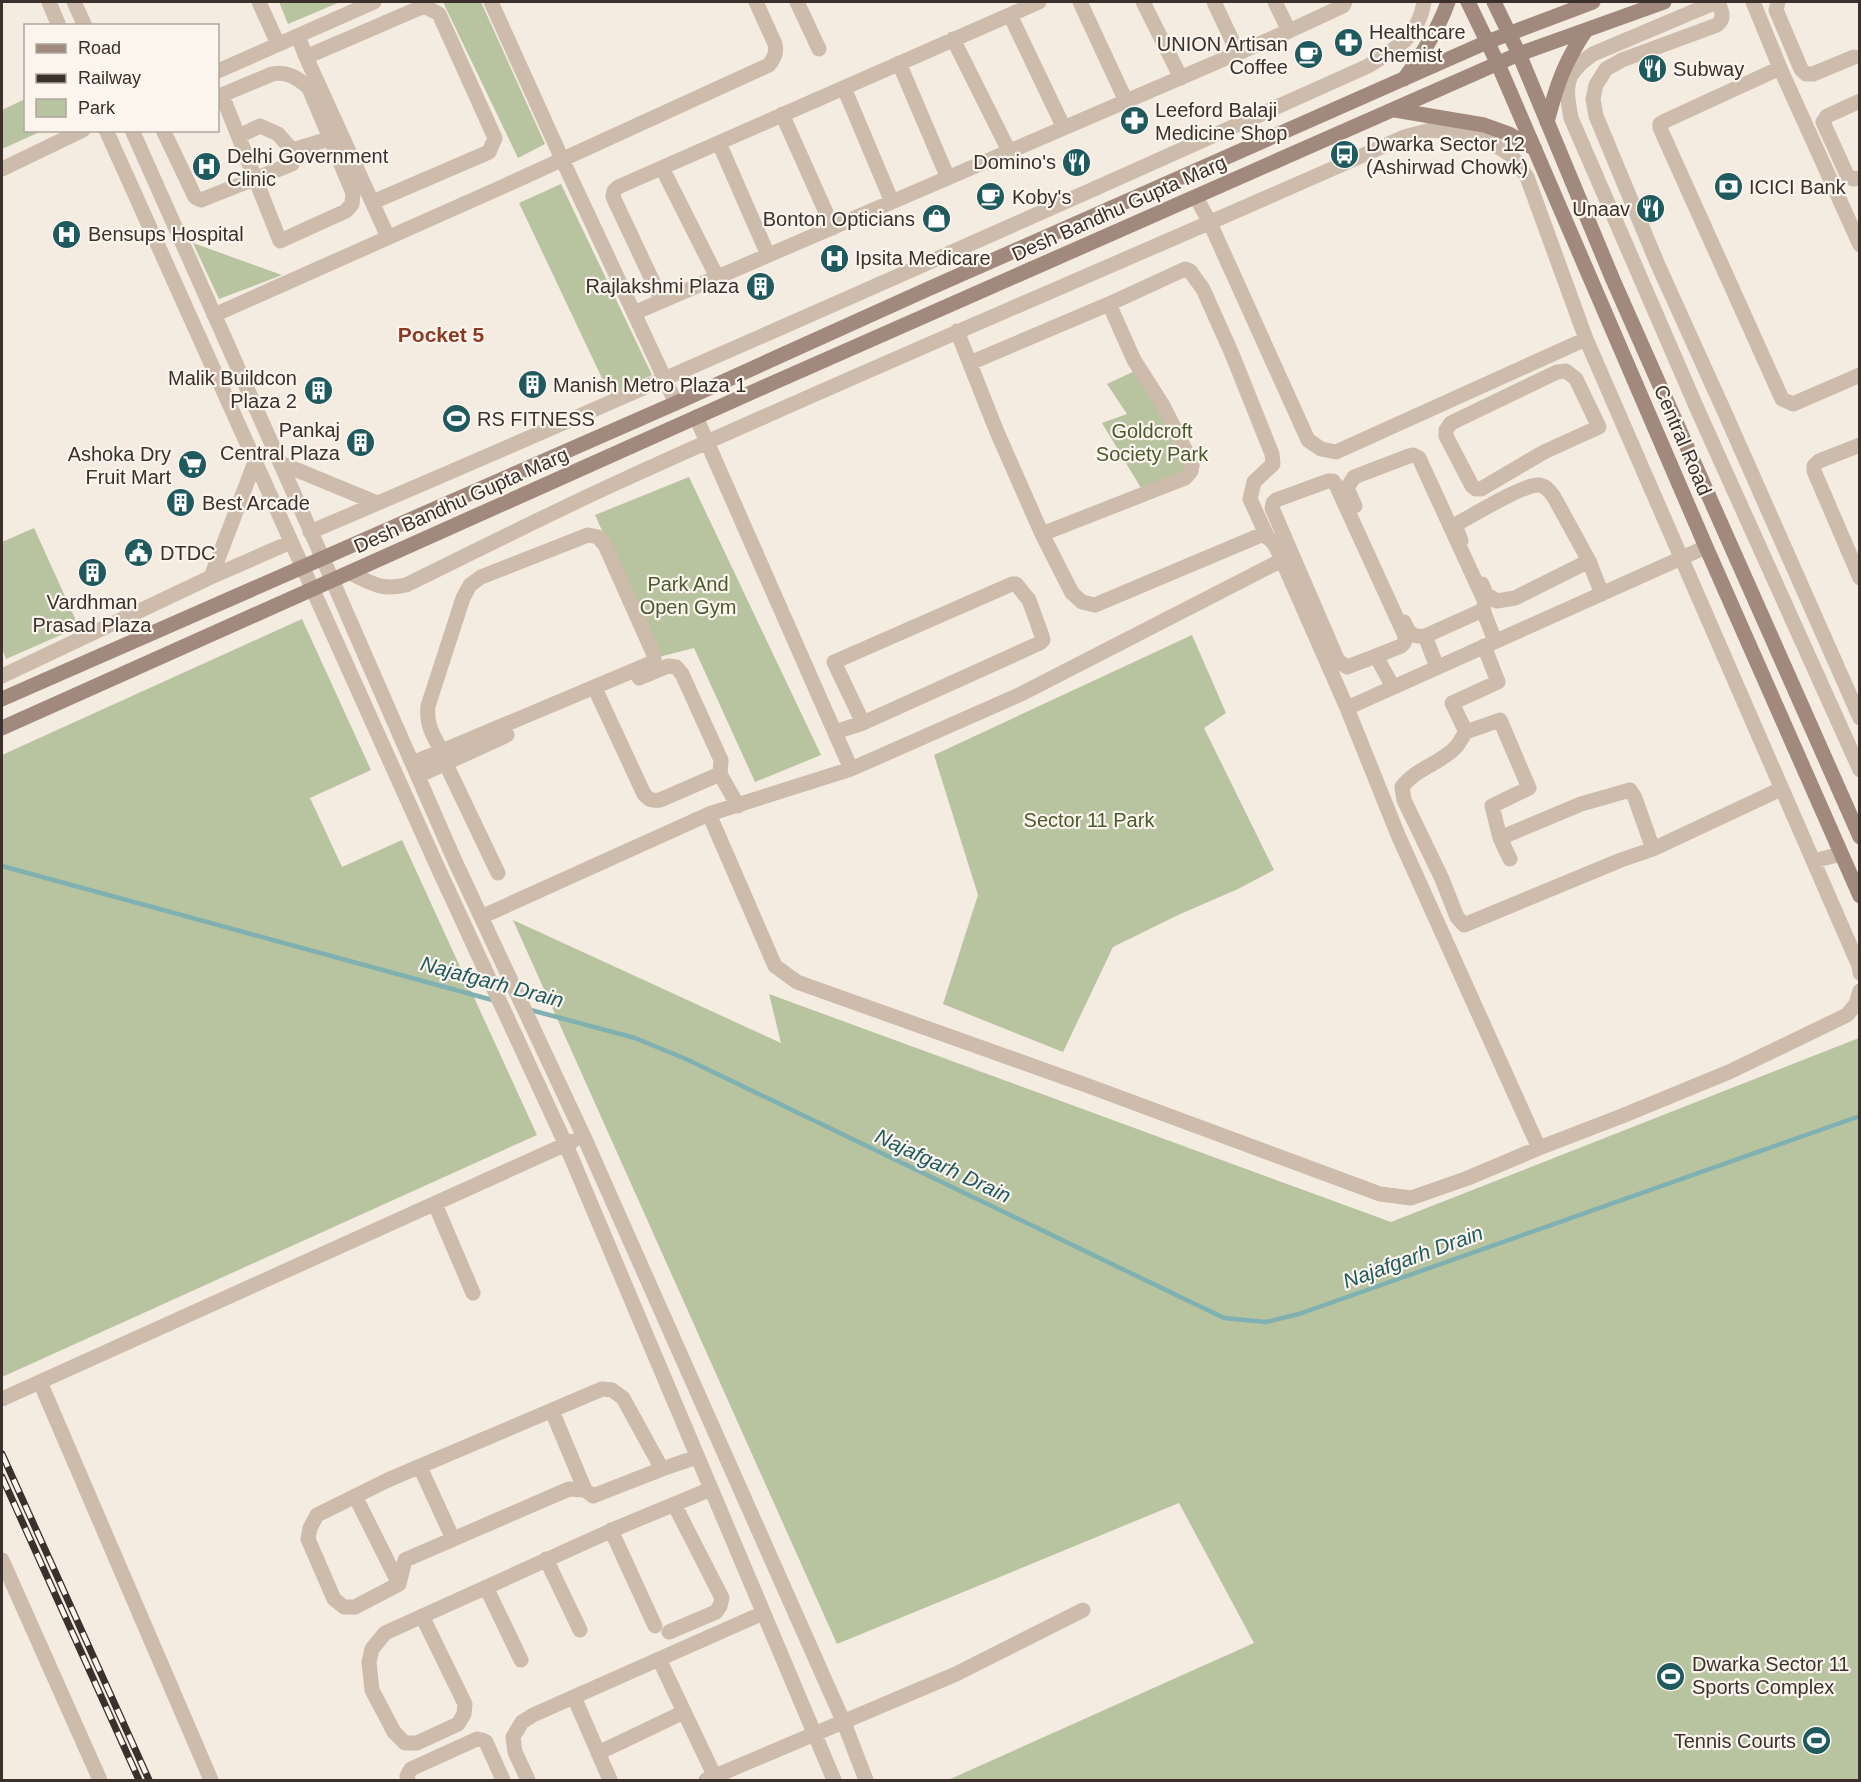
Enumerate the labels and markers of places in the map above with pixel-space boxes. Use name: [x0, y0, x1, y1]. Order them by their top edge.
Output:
place label: Healthcare Chemist: [1369, 21, 1466, 66]
pharmacy icon: Healthcare Chemist: [1332, 27, 1364, 59]
place label: UNION Artisan Coffee: [1157, 33, 1288, 78]
cafe icon: UNION Artisan Coffee: [1293, 39, 1325, 71]
restaurant icon: Subway: [1636, 53, 1668, 85]
place label: Subway: [1673, 58, 1744, 80]
place label: Leeford Balaji Medicine Shop: [1155, 99, 1287, 144]
pharmacy icon: Leeford Balaji Medicine Shop: [1118, 105, 1150, 137]
place label: Dwarka Sector 12 (Ashirwad Chowk): [1366, 133, 1528, 178]
bus stop icon: Dwarka Sector 12 (Ashirwad Chowk): [1329, 139, 1361, 171]
place label: Delhi Government Clinic: [227, 145, 389, 190]
restaurant icon: Domino's: [1061, 146, 1093, 178]
hospital icon: Delhi Government Clinic: [190, 151, 222, 183]
place label: Domino's: [973, 151, 1056, 173]
bank icon: ICICI Bank: [1712, 171, 1744, 203]
place label: ICICI Bank: [1749, 176, 1847, 198]
cafe icon: Koby's: [975, 181, 1007, 213]
place label: Koby's: [1012, 186, 1071, 208]
restaurant icon: Unaav: [1635, 193, 1667, 225]
place label: Unaav: [1572, 198, 1630, 220]
shop icon: Bonton Opticians: [920, 203, 952, 235]
place label: Bonton Opticians: [763, 208, 915, 230]
hospital icon: Bensups Hospital: [51, 218, 83, 250]
place label: Bensups Hospital: [88, 223, 244, 245]
hospital icon: Ipsita Medicare: [818, 242, 850, 274]
place label: Ipsita Medicare: [855, 247, 991, 269]
building icon: Rajlakshmi Plaza: [744, 270, 776, 302]
place label: Rajlakshmi Plaza: [586, 275, 740, 297]
place label: Malik Buildcon Plaza 2: [168, 367, 297, 412]
building icon: Manish Metro Plaza 1: [516, 369, 548, 401]
building icon: Malik Buildcon Plaza 2: [302, 374, 334, 406]
place label: Manish Metro Plaza 1: [553, 374, 746, 396]
sports icon: RS FITNESS: [440, 403, 472, 435]
place label: RS FITNESS: [477, 408, 595, 430]
place label: Pankaj Central Plaza: [220, 419, 341, 464]
building icon: Pankaj Central Plaza: [345, 426, 377, 458]
place label: Ashoka Dry Fruit Mart: [68, 443, 171, 488]
supermarket icon: Ashoka Dry Fruit Mart: [176, 449, 208, 481]
building icon: Best Arcade: [165, 487, 197, 519]
place label: Best Arcade: [202, 492, 310, 514]
public building icon: DTDC: [123, 537, 155, 569]
place label: DTDC: [160, 542, 216, 564]
building icon: Vardhman Prasad Plaza: [76, 556, 108, 588]
place label: Vardhman Prasad Plaza: [33, 591, 152, 636]
place label: Dwarka Sector 11 Sports Complex: [1692, 1653, 1849, 1698]
sports icon: Dwarka Sector 11 Sports Complex: [1655, 1660, 1687, 1692]
sports icon: Tennis Courts: [1801, 1725, 1833, 1757]
place label: Tennis Courts: [1674, 1730, 1796, 1752]

